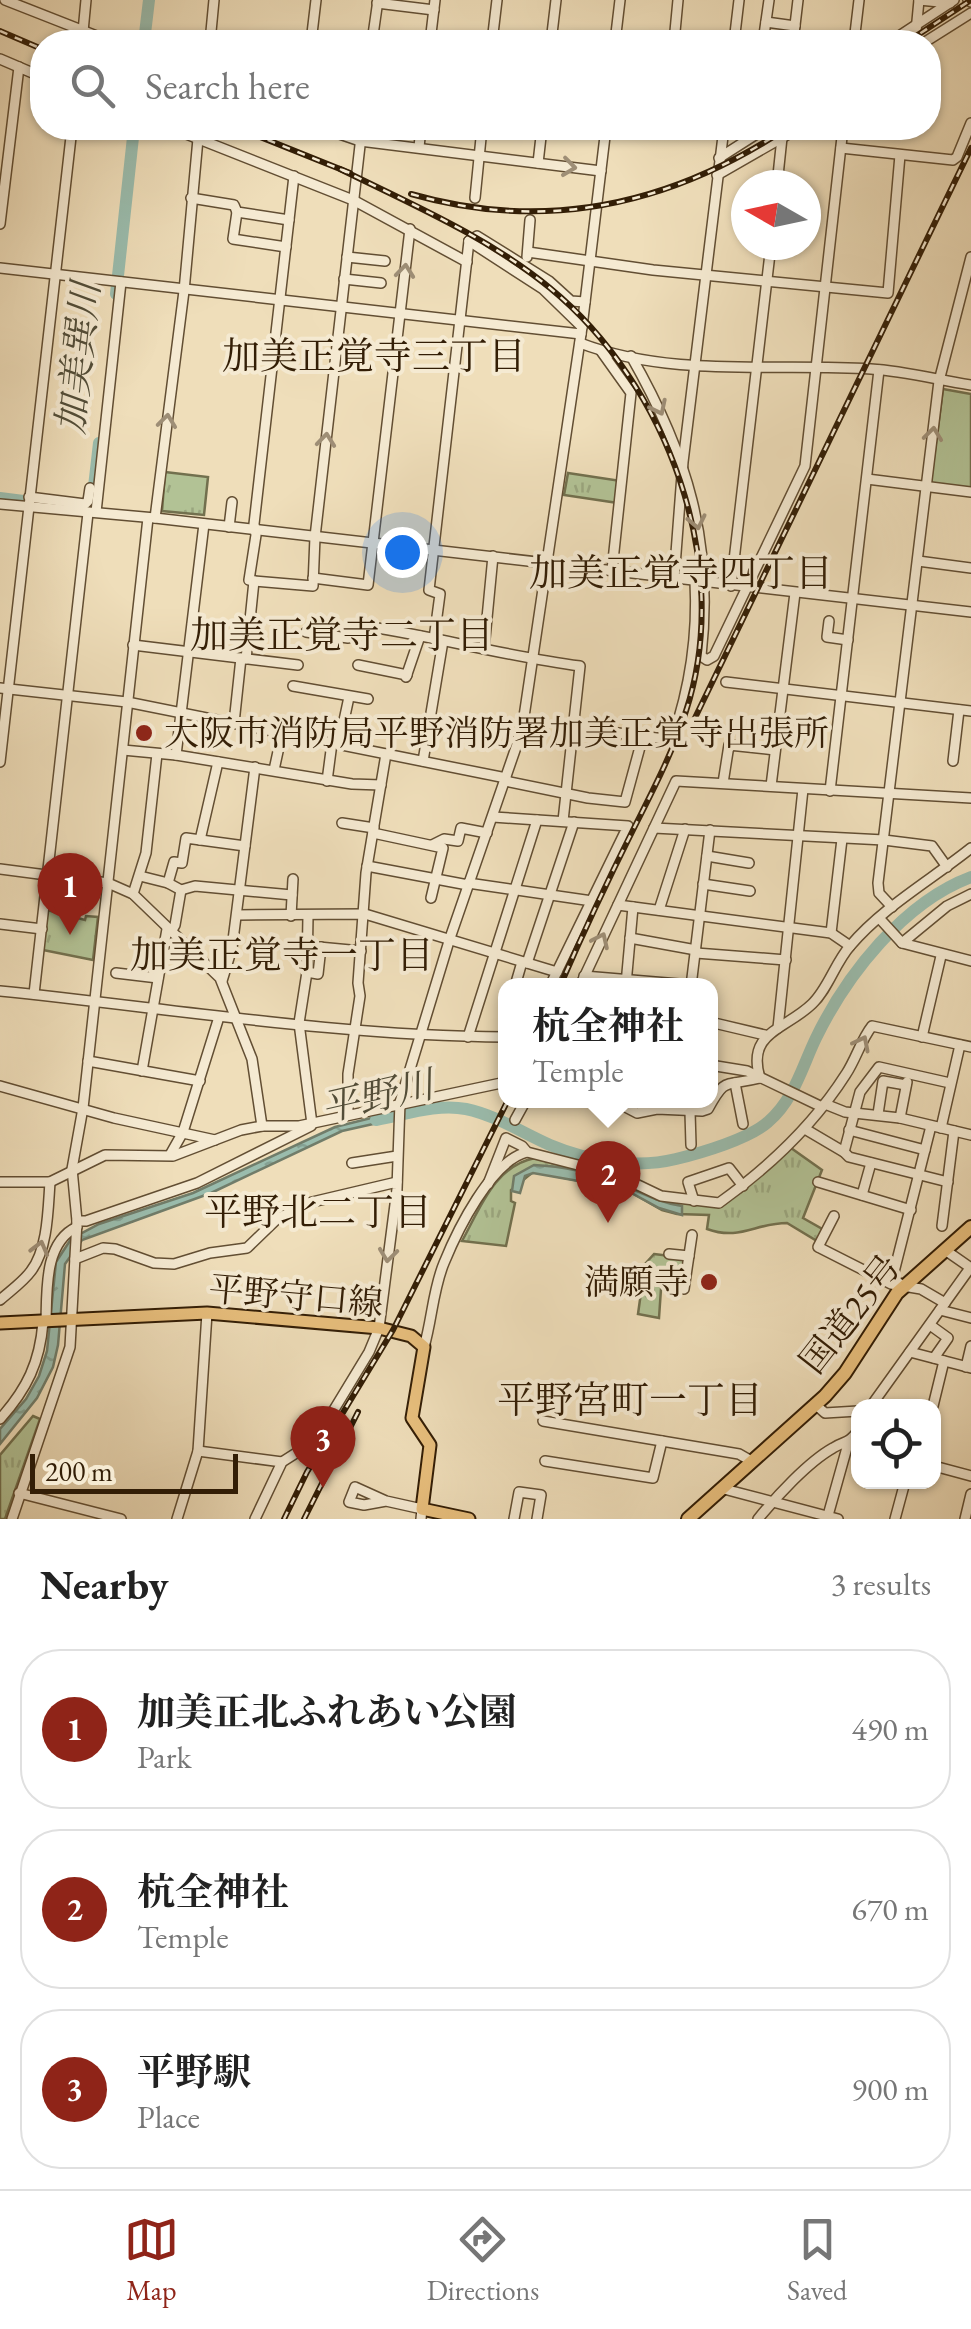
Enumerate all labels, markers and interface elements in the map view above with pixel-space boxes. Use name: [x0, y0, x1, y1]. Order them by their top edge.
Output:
search box: [30, 30, 941, 140]
icon: search: [65, 58, 120, 113]
text: Search here: [145, 61, 310, 110]
one-way arrow: [561, 156, 577, 177]
north arrow: [731, 170, 821, 260]
one-way arrow: [394, 262, 415, 278]
water label: 加美巽川: [45, 276, 110, 436]
district label: 加美正覚寺三丁目: [222, 331, 526, 380]
one-way arrow: [646, 398, 666, 416]
one-way arrow: [156, 413, 177, 430]
one-way arrow: [922, 426, 943, 442]
one-way arrow: [315, 432, 336, 448]
one-way arrow: [686, 513, 707, 530]
your location: [377, 527, 428, 578]
district label: 加美正覚寺四丁目: [529, 548, 833, 597]
district label: 加美正覚寺二丁目: [190, 610, 494, 659]
place label: 大阪市消防局平野消防署加美正覚寺出張所: [164, 710, 829, 755]
marker: 大阪市消防局平野消防署加美正覚寺出張所: [133, 722, 155, 744]
pin: 1: [38, 852, 102, 935]
district label: 加美正覚寺一丁目: [130, 930, 434, 979]
one-way arrow: [589, 932, 609, 950]
popup: [498, 978, 718, 1108]
text: 杭全神社: [532, 1001, 684, 1050]
one-way arrow: [850, 1035, 869, 1054]
text: Temple: [532, 1050, 624, 1092]
water label: 平野川: [316, 1058, 442, 1132]
pin: 2: [576, 1140, 640, 1223]
district label: 平野北二丁目: [204, 1187, 432, 1236]
one-way arrow: [28, 1240, 49, 1257]
street label: 国道25号: [789, 1245, 910, 1382]
one-way arrow: [378, 1247, 399, 1263]
place label: 満願寺: [584, 1259, 689, 1304]
street label: 平野守口線: [207, 1265, 385, 1326]
marker: 満願寺: [698, 1271, 720, 1293]
district label: 平野宮町一丁目: [497, 1375, 763, 1424]
map controls: [851, 1399, 941, 1489]
button: locate: [851, 1399, 941, 1489]
pin: 3: [290, 1406, 356, 1488]
scale bar: [30, 1449, 238, 1494]
text: 200 m: [45, 1453, 113, 1489]
text: Nearby: [40, 1557, 169, 1612]
text: 3 results: [831, 1563, 931, 1605]
text: 加美正北ふれあい公園: [137, 1687, 517, 1736]
text: 1: [66, 1708, 83, 1750]
text: 490 m: [852, 1708, 929, 1750]
text: Park: [137, 1736, 192, 1778]
text: 杭全神社: [137, 1867, 289, 1916]
text: 2: [66, 1888, 83, 1930]
text: 670 m: [852, 1888, 929, 1930]
text: Temple: [137, 1916, 229, 1958]
text: 平野駅: [137, 2047, 251, 2096]
text: 3: [66, 2068, 83, 2110]
text: 900 m: [852, 2068, 929, 2110]
text: Place: [137, 2096, 200, 2138]
tab: Map: [124, 2212, 179, 2308]
tab: Directions: [427, 2212, 539, 2308]
tab: Saved: [787, 2212, 847, 2308]

